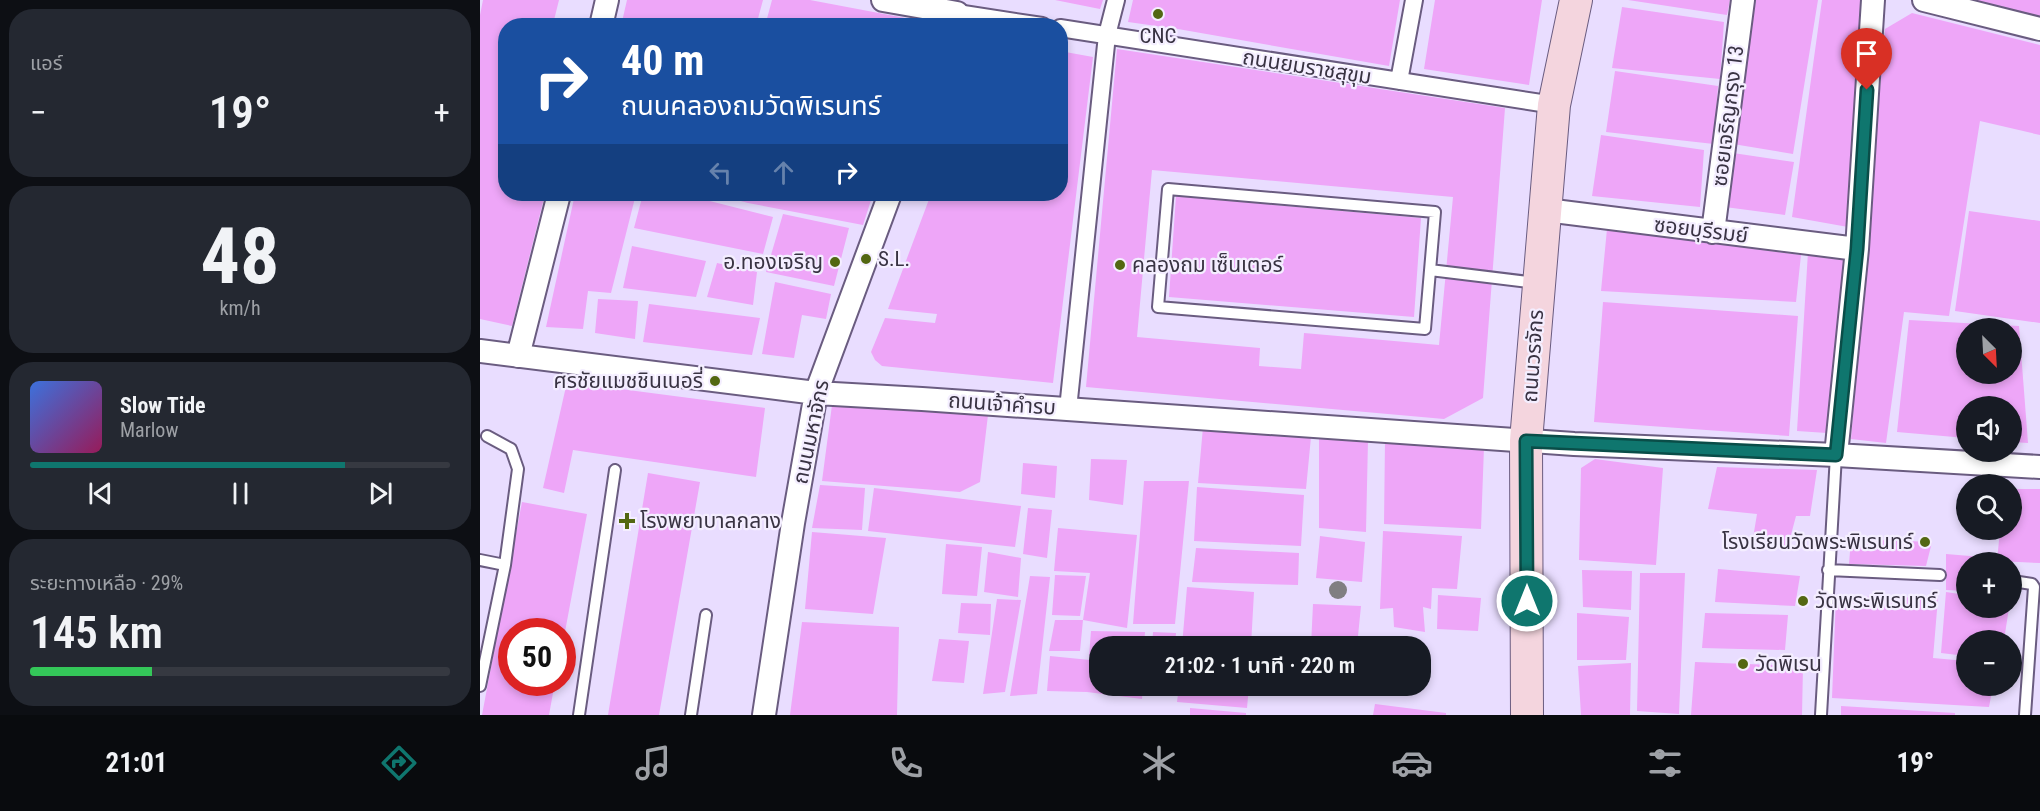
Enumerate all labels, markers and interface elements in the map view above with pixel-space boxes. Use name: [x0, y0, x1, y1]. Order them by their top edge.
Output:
marker: CNC: [1151, 7, 1165, 21]
place label: CNC: [1140, 24, 1176, 48]
pin: [1841, 28, 1892, 90]
text: 40 m: [621, 36, 704, 85]
icon: arrive: [1850, 37, 1883, 70]
icon: right: [522, 42, 600, 120]
street label: ซอยเจริญกรุง 13: [1707, 44, 1750, 188]
street label: ถนนยมราชสุขุม: [1241, 45, 1373, 90]
text: แอร์: [30, 51, 62, 75]
text: 19°: [209, 86, 271, 139]
text: ถนนคลองถมวัดพิเรนทร์: [621, 90, 881, 122]
text: −: [30, 93, 47, 132]
text: +: [434, 93, 450, 132]
icon: left: [704, 156, 737, 189]
icon: ahead: [767, 156, 800, 189]
icon: right: [830, 156, 863, 189]
text: 48: [201, 211, 279, 302]
street label: ซอยบุรีรมย์: [1652, 212, 1750, 249]
place label: S.L.: [878, 247, 910, 271]
place label: อ.ทองเจริญ: [723, 250, 823, 274]
marker: S.L.: [859, 252, 873, 266]
place label: คลองถม เซ็นเตอร์: [1132, 252, 1284, 277]
marker: อ.ทองเจริญ: [828, 255, 842, 269]
marker: คลองถม เซ็นเตอร์: [1113, 258, 1127, 272]
text: km/h: [219, 296, 261, 320]
street label: ถนนวรจักร: [1518, 309, 1548, 403]
north arrow: [1956, 318, 2022, 384]
map controls: [1956, 318, 2022, 696]
place label: ศรชัยแมชชินเนอรี่: [554, 366, 703, 393]
marker: ศรชัยแมชชินเนอรี่: [708, 374, 722, 388]
street label: ถนนมหาจักร: [788, 378, 834, 486]
street label: ถนนเจ้าคำรบ: [947, 388, 1057, 420]
text: Slow Tide: [120, 393, 206, 418]
button: sound: [1956, 396, 2022, 462]
text: Marlow: [120, 418, 178, 442]
button: search: [1956, 474, 2022, 540]
icon: previous: [84, 477, 117, 510]
icon: pause: [224, 477, 257, 510]
icon: next: [364, 477, 397, 510]
place label: โรงพยาบาลกลาง: [640, 509, 781, 533]
marker: โรงพยาบาลกลาง: [618, 512, 636, 530]
place label: โรงเรียนวัดพระพิเรนทร์: [1722, 530, 1914, 554]
marker: โรงเรียนวัดพระพิเรนทร์: [1918, 535, 1932, 549]
button: +: [1956, 552, 2022, 618]
position arrow: [1495, 569, 1559, 633]
text: ระยะทางเหลือ · 29%: [30, 571, 183, 595]
place label: วัดพระพิเรนทร์: [1815, 589, 1938, 613]
marker: วัดพระพิเรนทร์: [1796, 594, 1810, 608]
text: 145 km: [30, 606, 163, 659]
speed limit sign: 50: [498, 618, 576, 696]
button: −: [1956, 630, 2022, 696]
place label: วัดพิเรน: [1755, 652, 1822, 676]
text: 21:02 · 1 นาที · 220 m: [1165, 653, 1355, 678]
marker: วัดพิเรน: [1736, 657, 1750, 671]
icon: directions: [378, 742, 420, 784]
icon: music: [632, 742, 674, 784]
icon: phone: [885, 742, 927, 784]
icon: climate: [1138, 742, 1180, 784]
icon: car: [1391, 742, 1433, 784]
icon: filters: [1644, 742, 1686, 784]
text: 21:01: [106, 747, 167, 779]
text: 19°: [1897, 747, 1934, 779]

